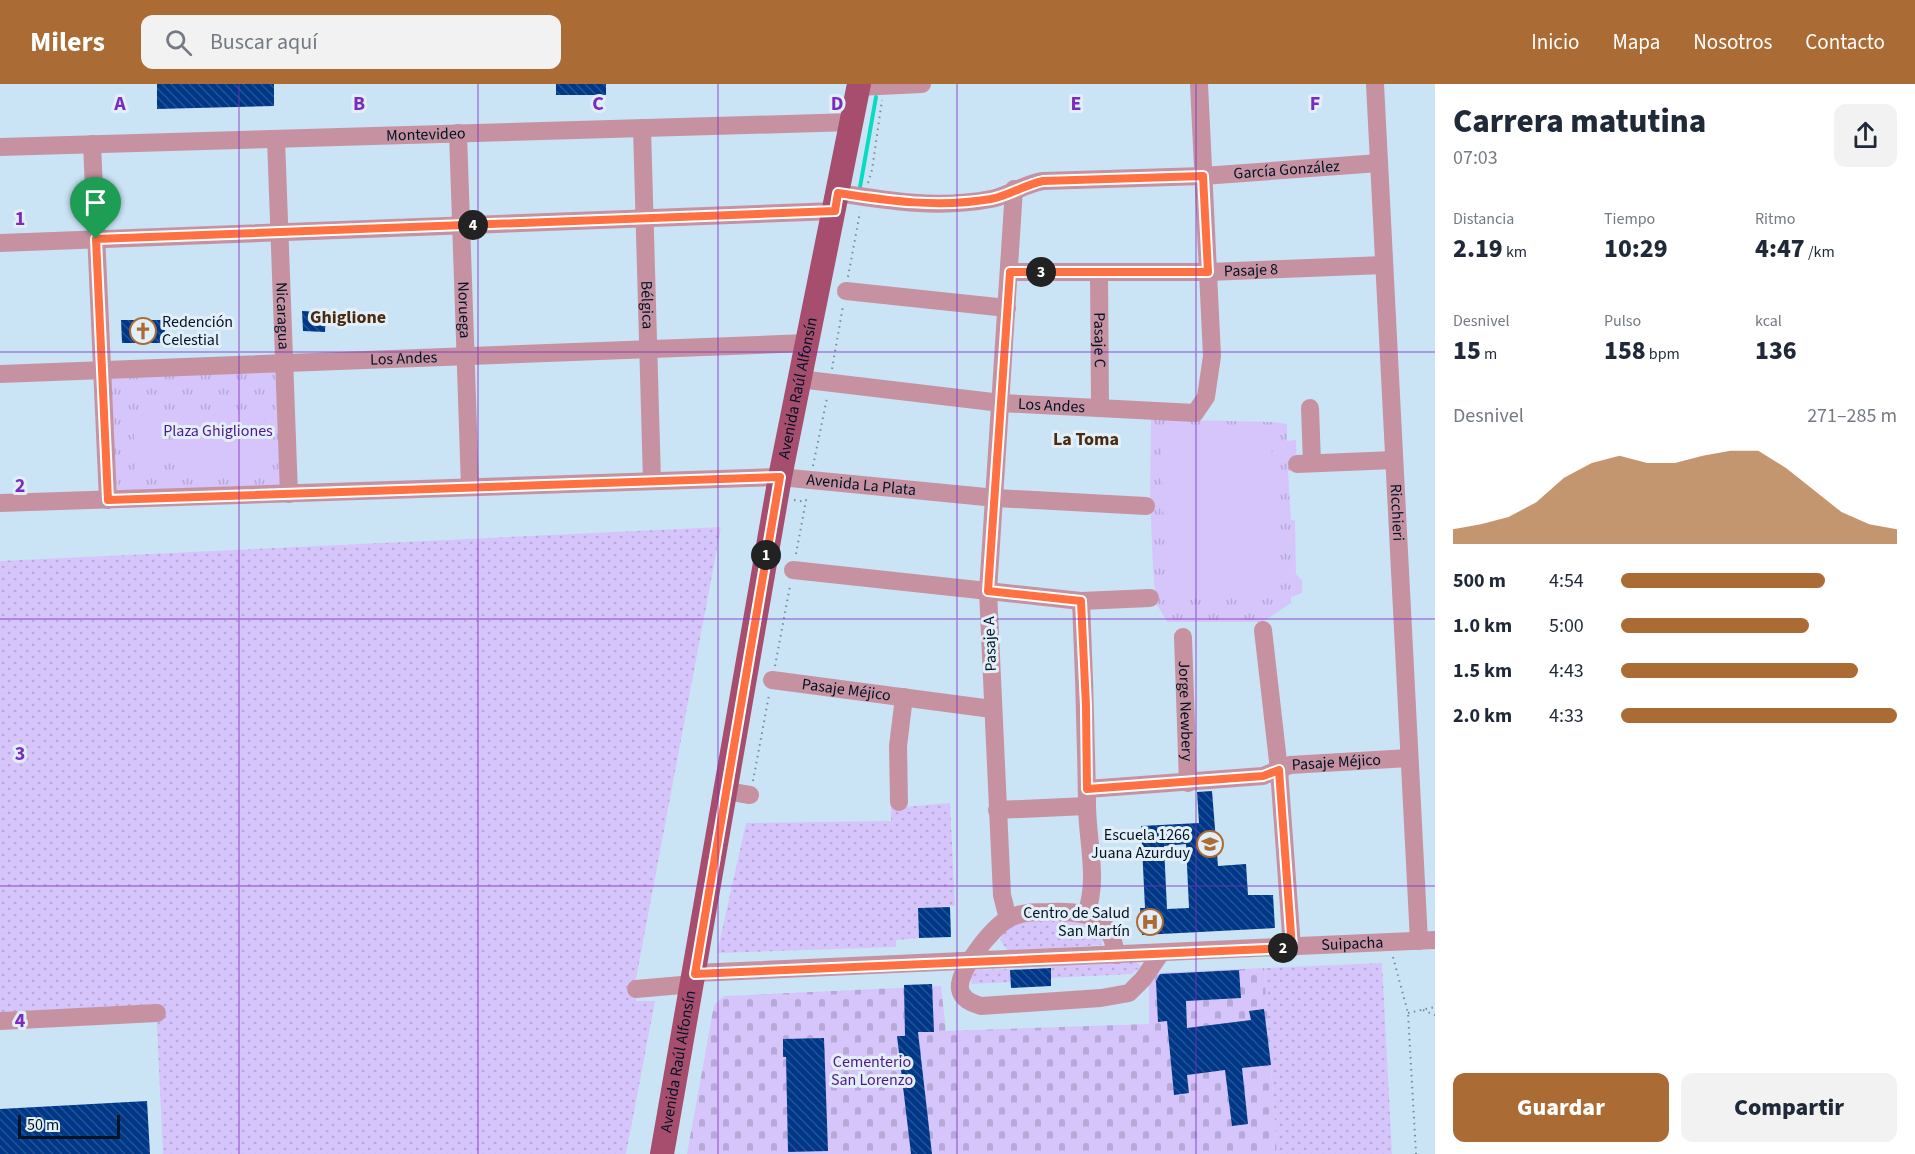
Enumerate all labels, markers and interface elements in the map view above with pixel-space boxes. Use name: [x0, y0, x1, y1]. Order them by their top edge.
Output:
search box: [141, 15, 561, 69]
text: Milers: [30, 22, 105, 62]
icon: search: [162, 26, 195, 59]
text: Buscar aquí: [210, 26, 318, 58]
text: Inicio: [1531, 27, 1579, 57]
text: Mapa: [1612, 27, 1660, 57]
text: Nosotros: [1693, 27, 1772, 57]
text: Contacto: [1805, 27, 1885, 57]
text: A: [113, 90, 126, 118]
text: B: [353, 90, 365, 118]
text: C: [592, 90, 604, 118]
text: D: [831, 90, 843, 118]
text: E: [1071, 90, 1081, 118]
text: F: [1310, 90, 1320, 118]
text: Carrera matutina: [1453, 98, 1706, 145]
button: share: [1834, 104, 1897, 167]
street label: Montevideo: [386, 122, 466, 147]
text: 07:03: [1453, 144, 1498, 172]
street label: García González: [1233, 155, 1341, 185]
pin: [70, 177, 121, 239]
icon: arrive: [79, 186, 112, 219]
text: 1: [15, 205, 25, 233]
text: Distancia: [1453, 208, 1514, 230]
text: Tiempo: [1604, 208, 1655, 230]
text: Ritmo: [1755, 208, 1795, 230]
pin: 4: [458, 210, 488, 240]
text: 4: [469, 214, 477, 236]
text: 2.19: [1453, 230, 1503, 267]
text: 10:29: [1604, 230, 1668, 267]
text: 4:47: [1755, 230, 1805, 267]
text: km: [1503, 241, 1527, 263]
text: /km: [1805, 241, 1835, 263]
pin: 3: [1026, 257, 1056, 287]
street label: Pasaje 8: [1223, 258, 1279, 282]
text: 3: [1037, 261, 1045, 283]
street label: Bélgica: [635, 280, 659, 330]
street label: Noruega: [452, 281, 476, 339]
street label: Nicaragua: [270, 282, 295, 350]
district label: Ghiglione: [310, 305, 386, 330]
text: Desnivel: [1453, 310, 1510, 332]
text: Pulso: [1604, 310, 1641, 332]
text: kcal: [1755, 310, 1782, 332]
place label: Redención Celestial: [162, 311, 233, 351]
street label: Pasaje C: [1088, 312, 1111, 368]
street label: Avenida Raúl Alfonsín: [773, 315, 823, 461]
church icon: Redención Celestial: [128, 316, 158, 346]
text: 15: [1453, 332, 1481, 369]
text: 158: [1604, 332, 1646, 369]
text: 136: [1755, 332, 1797, 369]
text: m: [1481, 343, 1497, 365]
text: bpm: [1646, 343, 1680, 365]
street label: Los Andes: [370, 346, 438, 371]
street label: Los Andes: [1017, 393, 1086, 418]
text: Desnivel: [1453, 402, 1524, 430]
text: 271–285 m: [1807, 402, 1897, 430]
park label: Plaza Ghigliones: [163, 420, 273, 442]
district label: La Toma: [1053, 427, 1119, 452]
street label: Avenida La Plata: [805, 469, 917, 501]
text: 2: [15, 472, 25, 500]
street label: Ricchieri: [1385, 483, 1409, 542]
pin: 1: [751, 540, 781, 570]
text: 1: [762, 544, 770, 566]
text: 500 m: [1453, 567, 1506, 595]
text: 4:54: [1549, 567, 1584, 595]
text: 1.0 km: [1453, 612, 1512, 640]
text: 5:00: [1549, 612, 1584, 640]
street label: Pasaje A: [978, 616, 1002, 672]
text: 1.5 km: [1453, 657, 1512, 685]
text: 4:43: [1549, 657, 1584, 685]
street label: Jorge Newbery: [1173, 660, 1198, 762]
street label: Pasaje Méjico: [801, 673, 892, 707]
text: 2.0 km: [1453, 702, 1512, 730]
text: 4:33: [1549, 702, 1584, 730]
text: 3: [15, 740, 25, 768]
street label: Pasaje Méjico: [1291, 749, 1382, 776]
place label: Escuela 1266 Juana Azurduy: [1091, 824, 1191, 864]
school or university icon: Escuela 1266 Juana Azurduy: [1195, 829, 1225, 859]
place label: Centro de Salud San Martín: [1023, 902, 1130, 942]
hospital icon: Centro de Salud San Martín: [1135, 907, 1165, 937]
street label: Suipacha: [1321, 931, 1384, 956]
pin: 2: [1268, 933, 1298, 963]
text: 2: [1279, 937, 1287, 959]
street label: Avenida Raúl Alfonsín: [655, 989, 701, 1134]
text: 4: [15, 1007, 26, 1035]
park label: Cementerio San Lorenzo: [831, 1051, 913, 1091]
button: Guardar: [1453, 1073, 1669, 1142]
button: Compartir: [1681, 1073, 1897, 1142]
scale bar: [18, 1112, 120, 1140]
text: 50 m: [27, 1114, 59, 1136]

